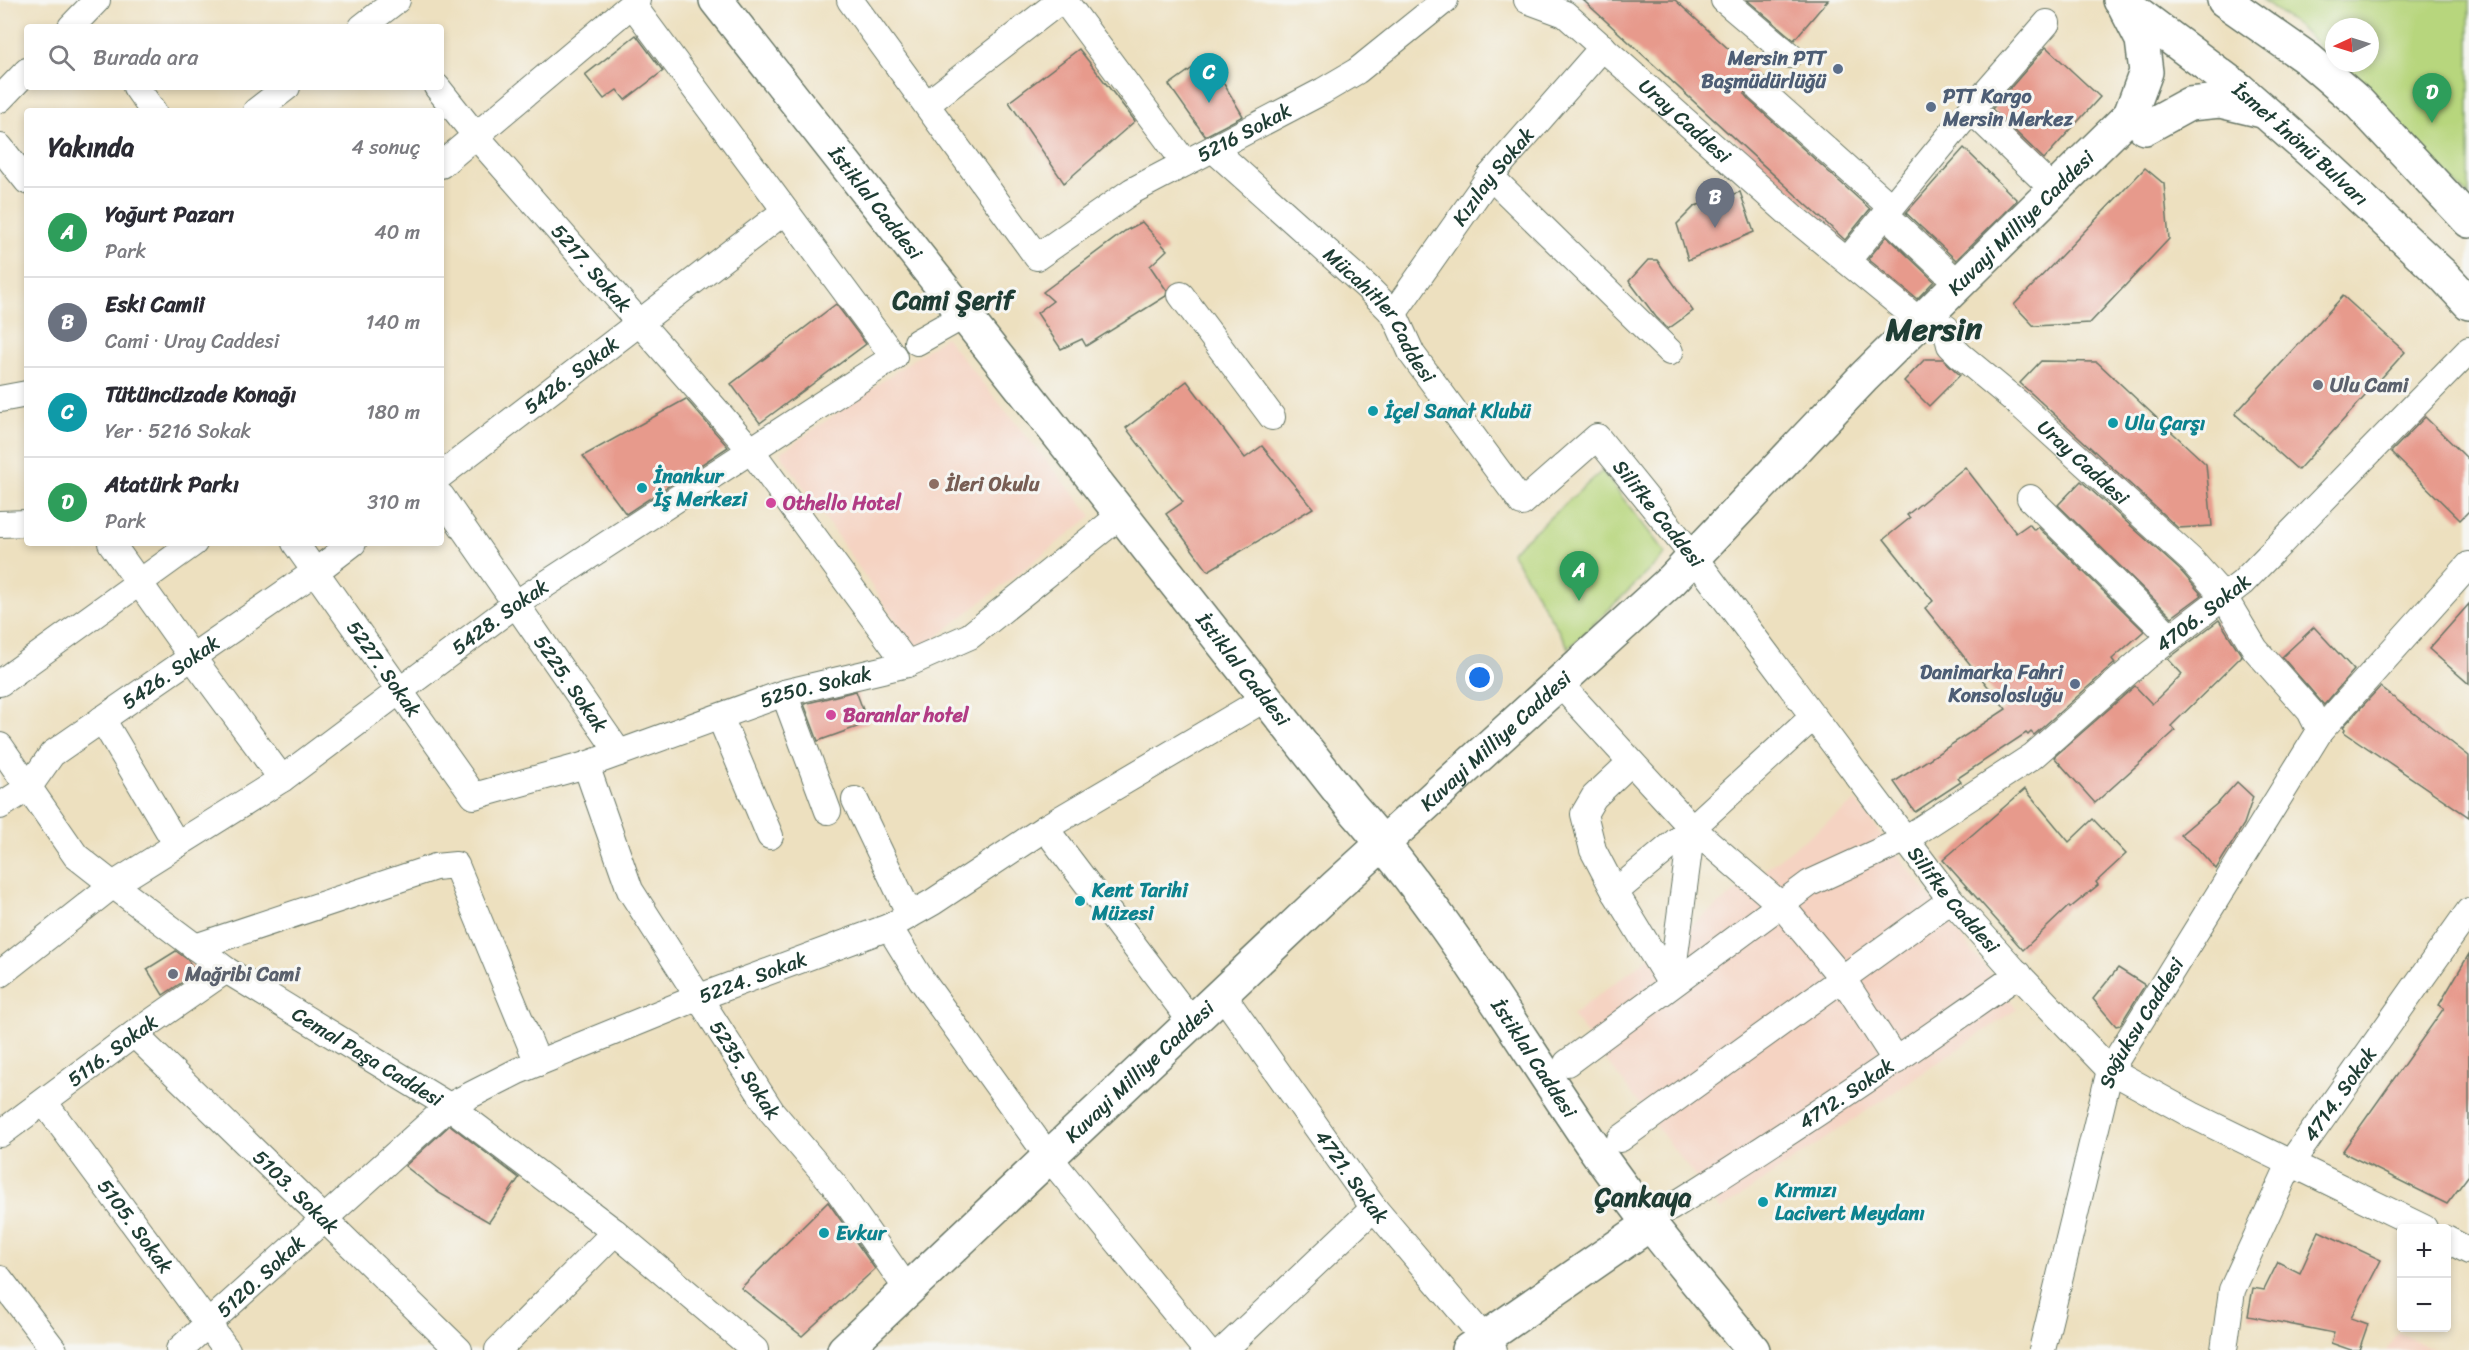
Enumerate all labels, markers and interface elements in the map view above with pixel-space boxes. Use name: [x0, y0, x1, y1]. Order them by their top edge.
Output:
north arrow: [2325, 18, 2379, 72]
search box: [24, 24, 444, 90]
text: Burada ara: [93, 38, 198, 77]
icon: search: [45, 41, 78, 74]
place label: Mersin PTT Başmüdürlüğü: [1701, 41, 1828, 99]
pin: C: [1190, 54, 1228, 103]
marker: Mersin PTT Başmüdürlüğü: [1831, 62, 1845, 76]
street label: Uray Caddesi: [1630, 70, 1740, 173]
street label: İsmet İnönü Bulvarı: [2224, 72, 2377, 215]
pin: D: [2412, 74, 2452, 123]
place label: PTT Kargo Mersin Merkez: [1942, 79, 2074, 137]
street label: 5216 Sokak: [1191, 93, 1298, 172]
marker: PTT Kargo Mersin Merkez: [1924, 100, 1938, 114]
street label: Kızılay Sokak: [1443, 119, 1544, 233]
text: Yakında: [48, 124, 134, 170]
text: 4 sonuç: [351, 130, 420, 165]
street label: İstiklal Caddesi: [818, 137, 932, 269]
street label: Kuvayi Milliye Caddesi: [1939, 141, 2103, 304]
pin: B: [1696, 178, 1734, 228]
text: Yoğurt Pazarı: [105, 195, 234, 234]
text: A: [61, 215, 74, 250]
text: 40 m: [374, 215, 420, 250]
street label: 5217. Sokak: [542, 216, 640, 321]
text: Park: [105, 234, 146, 269]
street label: Mücahitler Caddesi: [1315, 238, 1445, 391]
district label: Cami Şerif: [891, 277, 1016, 323]
text: Eski Camii: [105, 285, 205, 324]
district label: Mersin: [1885, 301, 1983, 358]
text: B: [61, 305, 74, 340]
text: 140 m: [366, 305, 420, 340]
text: Cami · Uray Caddesi: [105, 324, 279, 359]
street label: 5426. Sokak: [516, 327, 627, 424]
place label: Ulu Cami: [2330, 368, 2410, 403]
text: Tütüncüzade Konağı: [105, 375, 296, 414]
marker: Ulu Cami: [2311, 378, 2325, 392]
place label: İçel Sanat Klubü: [1384, 394, 1532, 429]
text: C: [61, 395, 74, 430]
text: 180 m: [366, 395, 420, 430]
marker: İçel Sanat Klubü: [1366, 404, 1380, 418]
place label: Ulu Çarşı: [2125, 406, 2206, 441]
street label: Uray Caddesi: [2029, 411, 2138, 515]
text: Yer · 5216 Sokak: [105, 414, 251, 449]
marker: Ulu Çarşı: [2106, 416, 2120, 430]
street label: Silifke Caddesi: [1603, 452, 1713, 576]
place label: İnankur İş Merkezi: [653, 459, 749, 517]
text: Atatürk Parkı: [105, 465, 239, 504]
place label: İleri Okulu: [945, 467, 1040, 502]
marker: İleri Okulu: [927, 477, 941, 491]
marker: İnankur İş Merkezi: [635, 481, 649, 495]
text: D: [62, 485, 73, 520]
text: 310 m: [367, 485, 420, 520]
place label: Othello Hotel: [783, 486, 902, 521]
marker: Othello Hotel: [764, 496, 778, 510]
text: Park: [105, 504, 146, 539]
pin: A: [1560, 552, 1598, 601]
street label: 4706. Sokak: [2148, 566, 2260, 662]
street label: 5428. Sokak: [444, 569, 556, 665]
street label: İstiklal Caddesi: [1186, 604, 1300, 735]
street label: 5227. Sokak: [337, 613, 430, 725]
street label: 5426. Sokak: [114, 626, 227, 719]
street label: 5225. Sokak: [524, 627, 617, 740]
place label: Danimarka Fahri Konsolosluğu: [1920, 655, 2064, 713]
street label: 5250. Sokak: [755, 656, 875, 718]
street label: Kuvayi Milliye Caddesi: [1412, 662, 1580, 820]
your location: [1465, 663, 1494, 692]
marker: Danimarka Fahri Konsolosluğu: [2068, 677, 2082, 691]
place label: Baranlar hotel: [843, 698, 970, 733]
marker: Baranlar hotel: [824, 708, 838, 722]
street label: Silifke Caddesi: [1898, 838, 2009, 962]
place label: Kent Tarihi Müzesi: [1091, 873, 1189, 931]
marker: Kent Tarihi Müzesi: [1073, 894, 1087, 908]
street label: 5224. Sokak: [694, 942, 812, 1014]
street label: Soğuksu Caddesi: [2089, 950, 2194, 1092]
place label: Mağribi Cami: [184, 957, 301, 992]
marker: Mağribi Cami: [166, 967, 180, 981]
street label: İstiklal Caddesi: [1481, 991, 1587, 1127]
street label: Kuvayi Milliye Caddesi: [1056, 992, 1223, 1152]
street label: Cemal Paşa Caddesi: [285, 997, 451, 1117]
street label: 5116. Sokak: [60, 1005, 166, 1096]
street label: 5235. Sokak: [700, 1013, 789, 1129]
street label: 4714. Sokak: [2294, 1039, 2386, 1149]
street label: 4712. Sokak: [1791, 1049, 1902, 1139]
street label: 4721. Sokak: [1305, 1122, 1398, 1232]
street label: 5103. Sokak: [244, 1141, 347, 1243]
street label: 5105. Sokak: [88, 1171, 182, 1282]
place label: Kırmızı Lacivert Meydanı: [1774, 1173, 1925, 1231]
district label: Çankaya: [1594, 1174, 1692, 1220]
marker: Kırmızı Lacivert Meydanı: [1756, 1195, 1770, 1209]
place label: Evkur: [836, 1216, 888, 1251]
map controls: [2397, 1224, 2451, 1332]
button: +: [2397, 1224, 2451, 1278]
street label: 5120. Sokak: [208, 1226, 314, 1327]
marker: Evkur: [817, 1226, 831, 1240]
button: −: [2397, 1278, 2451, 1332]

